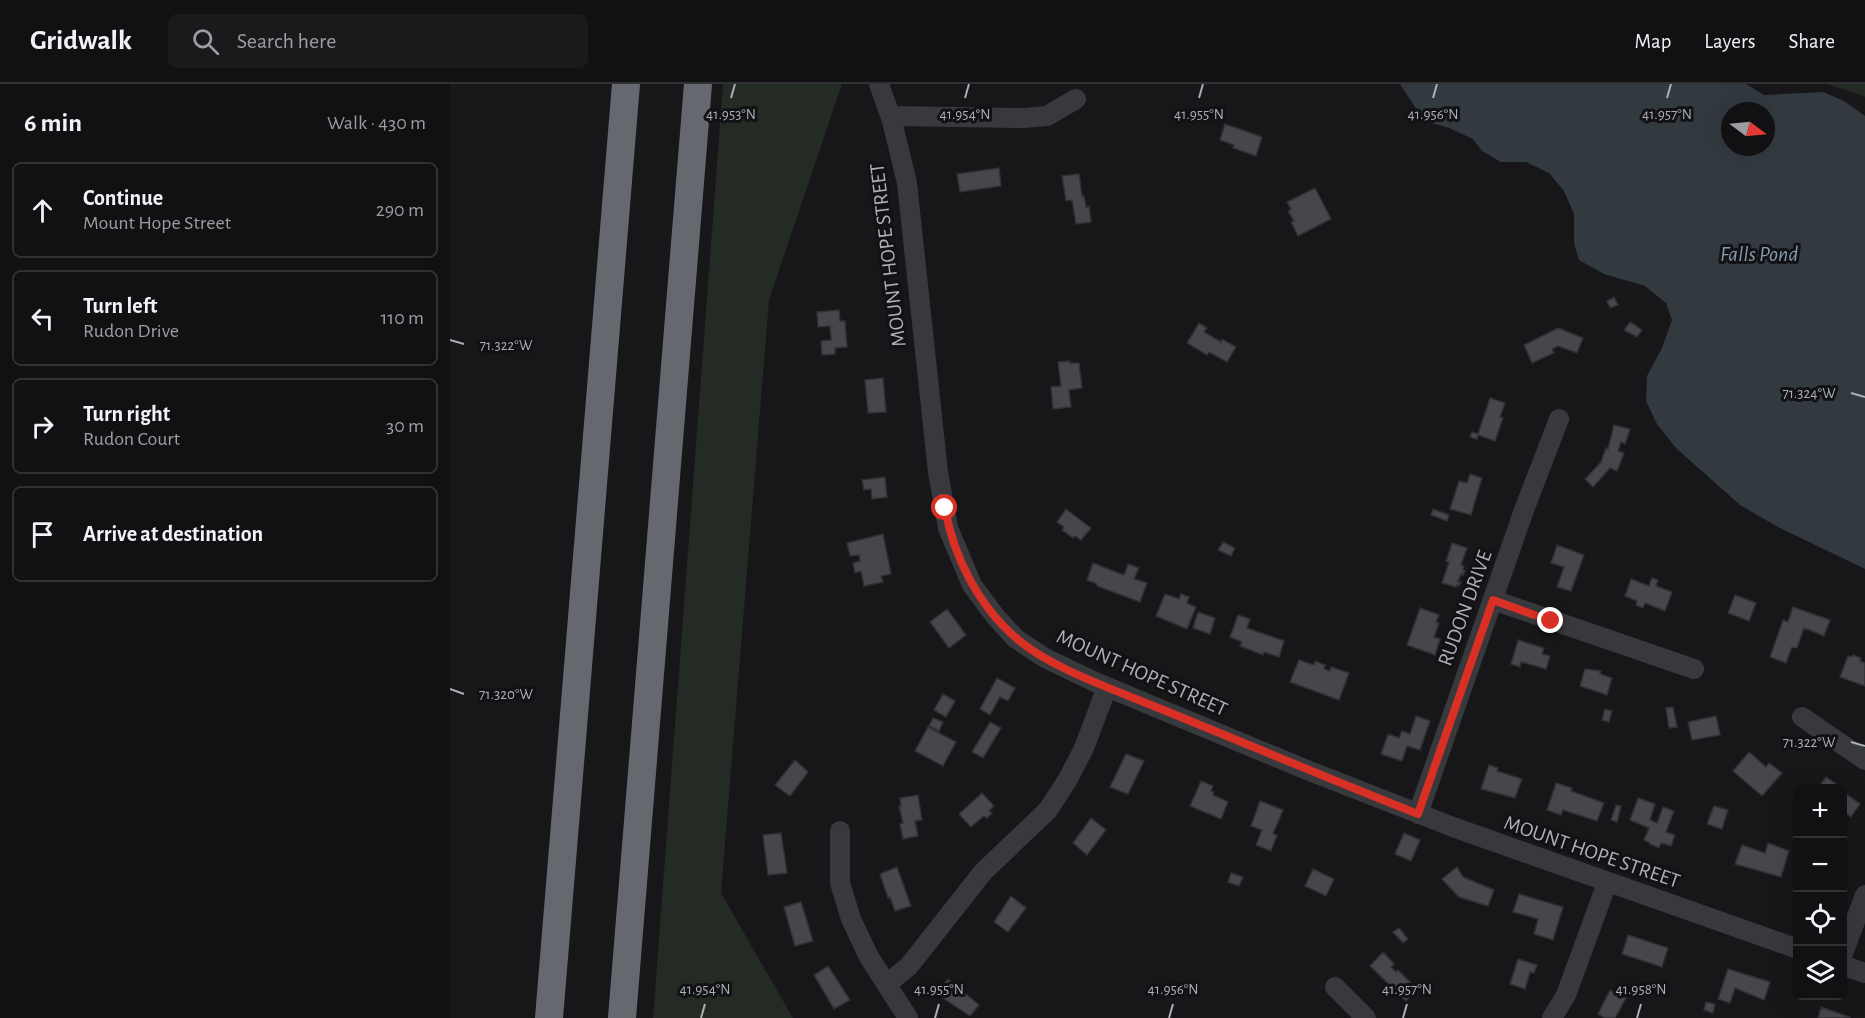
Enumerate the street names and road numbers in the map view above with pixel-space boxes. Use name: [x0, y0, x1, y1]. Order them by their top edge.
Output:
street label: MOUNT HOPE STREET: [866, 162, 910, 348]
street label: RUDON DRIVE: [1434, 547, 1496, 669]
street label: MOUNT HOPE STREET: [1053, 626, 1231, 720]
street label: MOUNT HOPE STREET: [1501, 812, 1683, 892]

